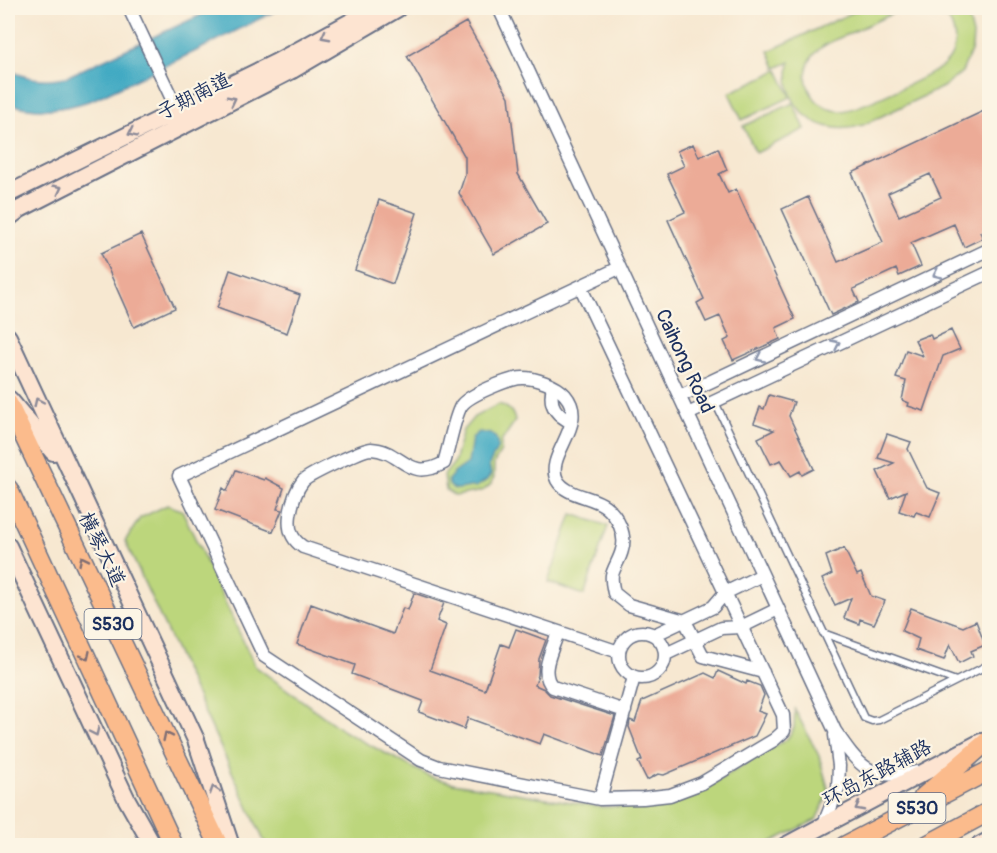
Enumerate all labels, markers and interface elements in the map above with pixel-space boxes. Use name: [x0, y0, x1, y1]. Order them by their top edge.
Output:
one-way arrow: [321, 29, 331, 40]
street label: 子期南道: [153, 67, 235, 125]
one-way arrow: [225, 96, 236, 108]
one-way arrow: [128, 126, 139, 138]
one-way arrow: [52, 185, 62, 196]
one-way arrow: [932, 267, 943, 279]
street label: Caihong Road: [650, 305, 720, 417]
one-way arrow: [830, 340, 841, 352]
one-way arrow: [756, 350, 767, 362]
one-way arrow: [33, 398, 45, 409]
street label: 横琴大道: [73, 508, 131, 590]
one-way arrow: [78, 555, 90, 566]
road number: S530: [84, 609, 142, 639]
one-way arrow: [78, 649, 90, 660]
one-way arrow: [87, 725, 99, 736]
one-way arrow: [162, 731, 174, 742]
street label: 环岛东路辅路: [818, 733, 937, 812]
one-way arrow: [209, 785, 221, 796]
road number: S530: [888, 793, 946, 823]
one-way arrow: [855, 800, 865, 811]

